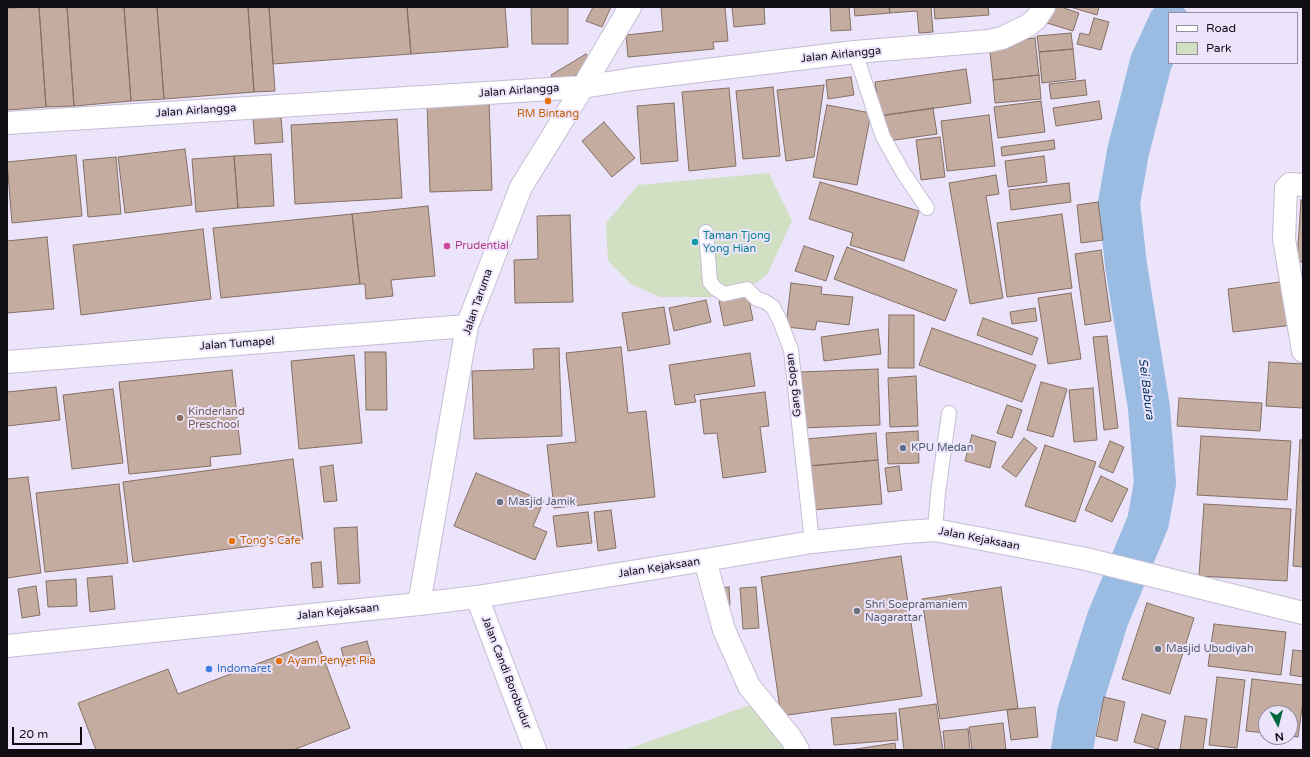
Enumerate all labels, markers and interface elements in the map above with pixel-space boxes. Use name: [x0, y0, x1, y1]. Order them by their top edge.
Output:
legend: [1168, 12, 1298, 64]
text: Road: [1206, 21, 1236, 35]
text: Park: [1206, 41, 1232, 55]
street label: Jalan Airlangga: [800, 44, 882, 66]
street label: Jalan Airlangga: [478, 82, 560, 100]
marker: RM Bintang: [543, 96, 553, 106]
street label: Jalan Airlangga: [155, 102, 237, 120]
place label: RM Bintang: [517, 107, 579, 121]
place label: Taman Tjong Yong Hian: [703, 229, 771, 255]
marker: Taman Tjong Yong Hian: [690, 237, 700, 247]
place label: Prudential: [455, 239, 509, 253]
marker: Prudential: [442, 241, 452, 251]
street label: Jalan Taruma: [461, 267, 495, 337]
street label: Jalan Tumapel: [199, 335, 275, 353]
street label: Gang Sopan: [784, 352, 804, 418]
water label: Sei Babura: [1135, 358, 1157, 420]
place label: Kinderland Preschool: [188, 405, 245, 431]
marker: Kinderland Preschool: [175, 413, 185, 423]
place label: KPU Medan: [911, 441, 973, 455]
marker: KPU Medan: [898, 443, 908, 453]
place label: Masjid Jamik: [508, 495, 576, 509]
marker: Masjid Jamik: [495, 497, 505, 507]
street label: Jalan Kejaksaan: [937, 525, 1021, 553]
place label: Tong's Cafe: [240, 534, 301, 548]
marker: Tong's Cafe: [227, 536, 237, 546]
street label: Jalan Kejaksaan: [617, 555, 701, 581]
place label: Shri Soepramaniem Nagarattar: [865, 598, 967, 624]
street label: Jalan Kejaksaan: [296, 601, 380, 623]
marker: Shri Soepramaniem Nagarattar: [852, 606, 862, 616]
street label: Jalan Candi Borobudur: [478, 615, 534, 731]
place label: Masjid Ubudiyah: [1166, 642, 1254, 656]
marker: Masjid Ubudiyah: [1153, 644, 1163, 654]
place label: Ayam Penyet Ria: [287, 654, 376, 668]
marker: Ayam Penyet Ria: [274, 656, 284, 666]
place label: Indomaret: [217, 662, 271, 676]
marker: Indomaret: [204, 664, 214, 674]
north arrow: [1258, 705, 1298, 745]
scale bar: [14, 719, 84, 745]
text: 20 m: [19, 727, 48, 741]
text: N: [1274, 729, 1285, 743]

